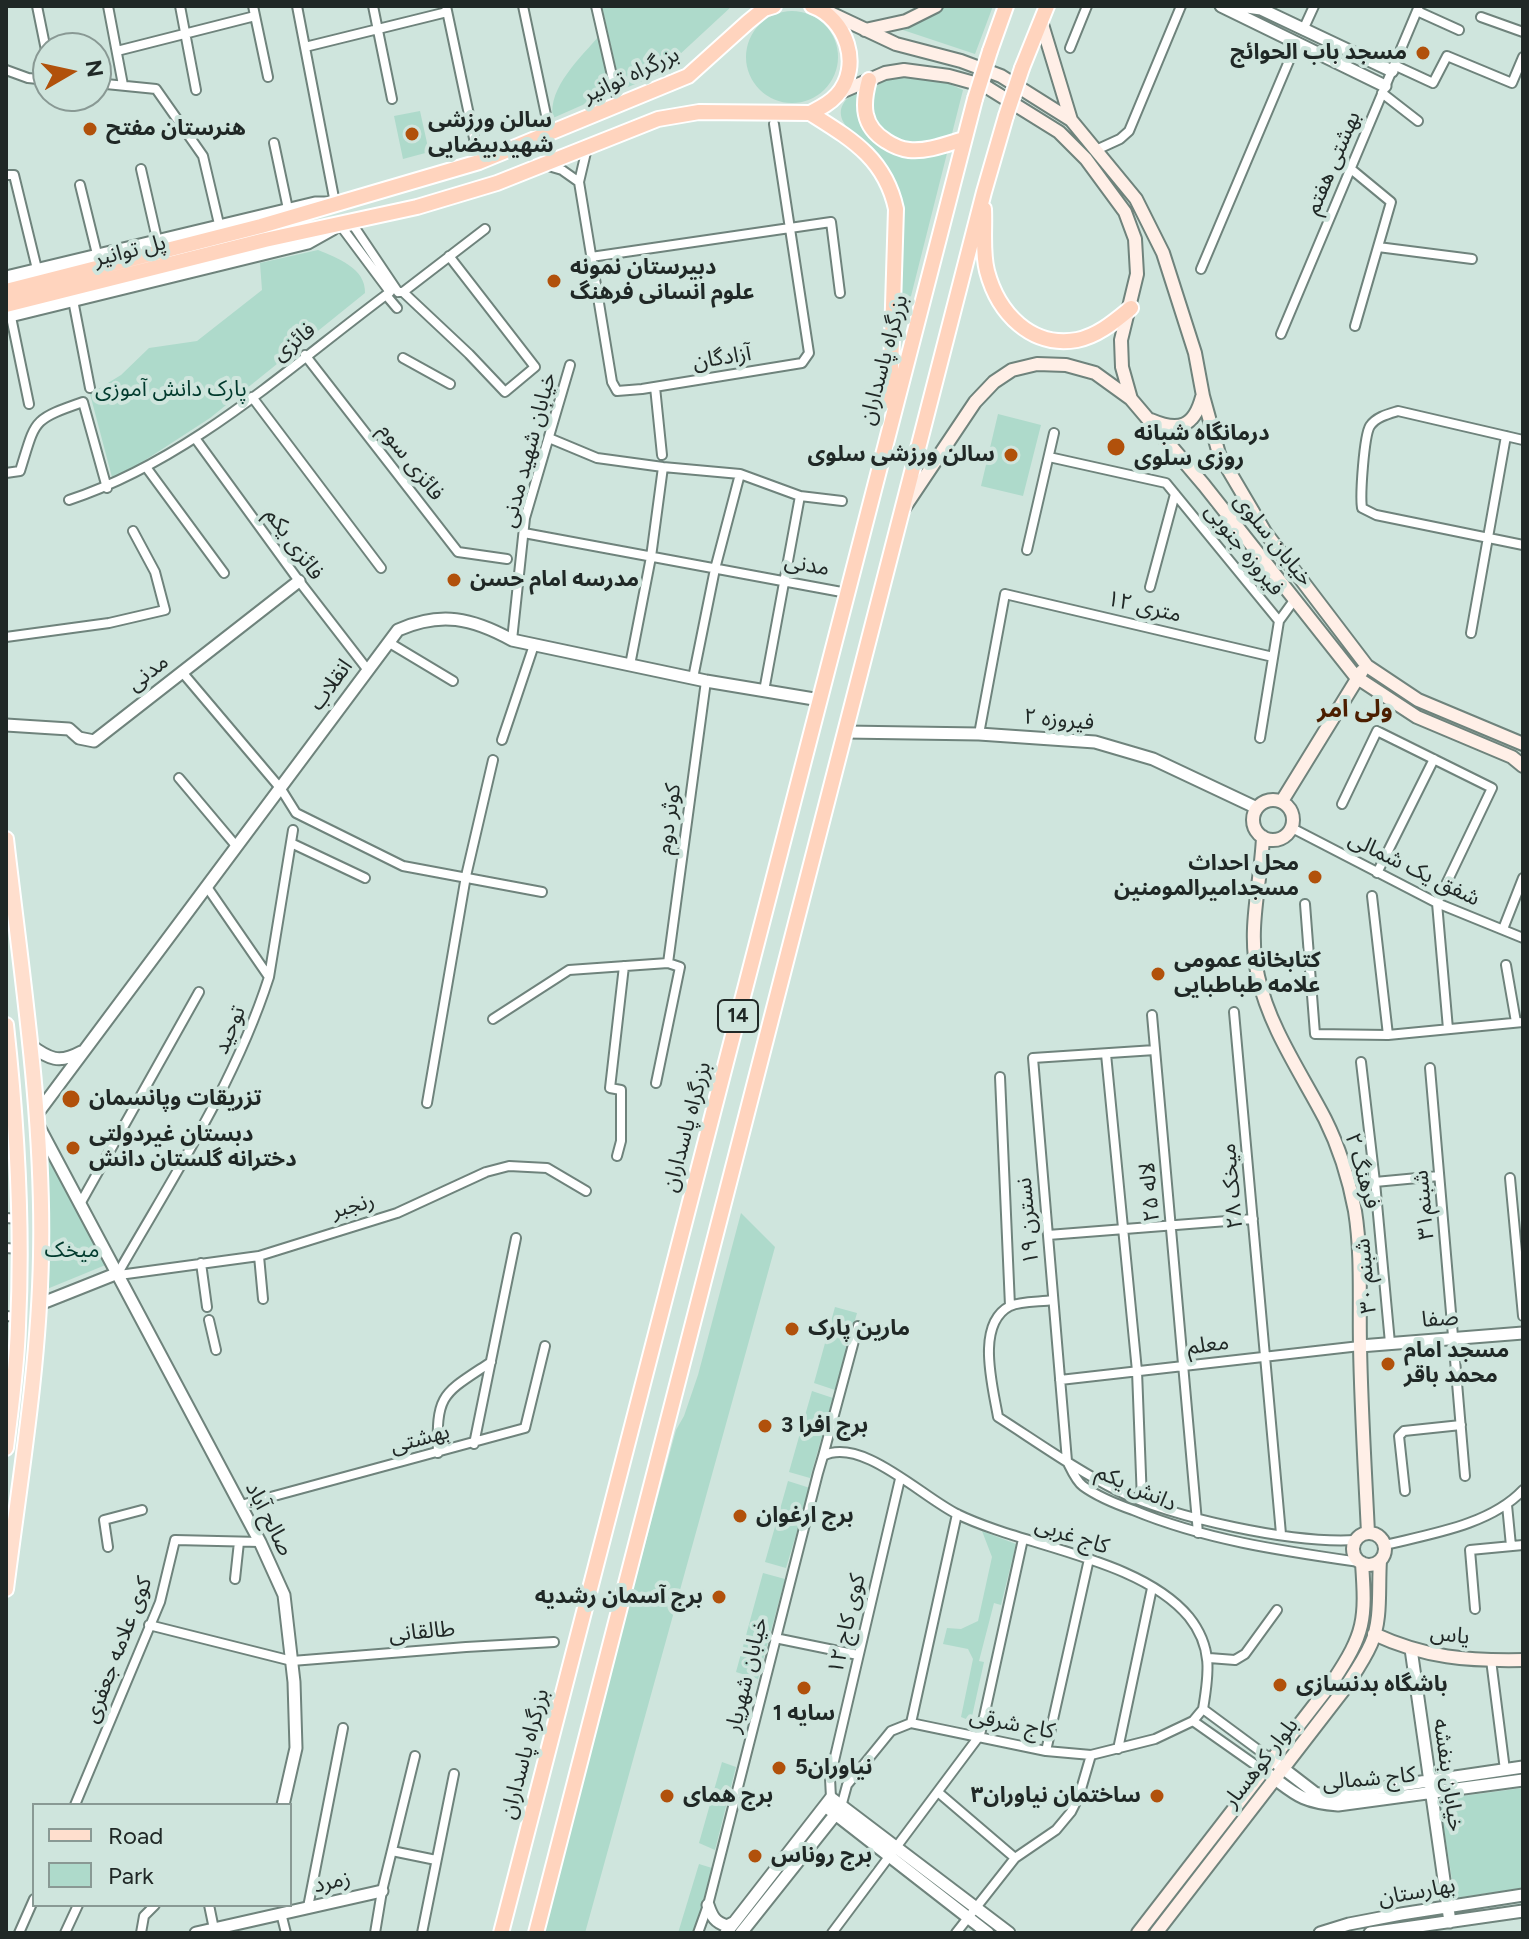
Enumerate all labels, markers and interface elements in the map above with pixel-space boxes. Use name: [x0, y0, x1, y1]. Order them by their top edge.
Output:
north arrow: [32, 32, 112, 112]
place label: مسجد باب الحوائج: [1230, 40, 1407, 66]
street label: بزرگراه توانیر: [578, 41, 684, 109]
marker: مسجد باب الحوائج: [1414, 44, 1432, 62]
text: N: [80, 58, 109, 79]
street label: بهشتی هفتم: [1299, 107, 1367, 219]
place label: سالن ورزشی شهیدبیضایی: [428, 108, 554, 160]
place label: هنرستان مفتح: [106, 116, 246, 142]
marker: هنرستان مفتح: [81, 120, 99, 138]
marker: سالن ورزشی شهیدبیضایی: [403, 125, 421, 143]
street label: پل توانیر: [91, 229, 169, 273]
place label: دبیرستان نمونه علوم انسانی فرهنگ: [570, 255, 754, 306]
marker: دبیرستان نمونه علوم انسانی فرهنگ: [545, 272, 563, 290]
street label: بزرگراه پاسداران: [854, 292, 914, 428]
street label: فائزی: [267, 317, 321, 367]
street label: آزادگان: [691, 340, 753, 376]
street label: خیابان شهید مدنی: [496, 370, 562, 530]
park label: پارک دانش آموزی: [95, 377, 247, 403]
street label: فائزی سوم: [372, 418, 450, 506]
place label: درمانگاه شبانه روزی سلوی: [1134, 421, 1270, 472]
marker: درمانگاه شبانه روزی سلوی: [1105, 436, 1127, 458]
place label: سالن ورزشی سلوی: [808, 442, 995, 468]
marker: سالن ورزشی سلوی: [1002, 446, 1020, 464]
street label: خیابان سلوی: [1228, 488, 1318, 592]
street label: فیروزه جنوبی: [1199, 499, 1289, 601]
street label: فائزی یکم: [259, 503, 329, 585]
street label: مدنی: [782, 548, 832, 582]
place label: مدرسه امام حسن: [470, 567, 639, 593]
marker: مدرسه امام حسن: [445, 571, 463, 589]
street label: ۱۲ متری: [1104, 586, 1184, 628]
street label: مدنی: [122, 649, 174, 697]
street label: انقلاب: [304, 654, 358, 716]
district label: ولی امر: [1317, 696, 1393, 724]
street label: فیروزه ٢: [1023, 704, 1095, 736]
street label: کوثر دوم: [651, 782, 687, 856]
street label: شفق یک شمالی: [1344, 826, 1484, 912]
place label: محل احداث مسجدامیرالمومنین: [1114, 851, 1299, 902]
marker: محل احداث مسجدامیرالمومنین: [1306, 868, 1324, 886]
place label: کتابخانه عمومی علامه طباطبایی: [1174, 948, 1321, 1000]
marker: کتابخانه عمومی علامه طباطبایی: [1149, 965, 1167, 983]
road number: 14: [718, 1000, 758, 1032]
street label: توحید: [208, 1002, 252, 1058]
street label: بزرگراه پاسداران: [657, 1059, 717, 1195]
place label: تزریقات وپانسمان: [89, 1086, 262, 1112]
marker: تزریقات وپانسمان: [60, 1088, 82, 1110]
place label: دبستان غیردولتی دخترانه گلستان دانش: [89, 1122, 297, 1174]
street label: فرهنگ ۲: [1339, 1130, 1385, 1212]
marker: دبستان غیردولتی دخترانه گلستان دانش: [64, 1139, 82, 1157]
street label: میخک ۲۸: [1215, 1142, 1249, 1230]
street label: لاله ۲۵: [1134, 1161, 1166, 1223]
street label: شبنم۳۱: [1408, 1169, 1440, 1241]
street label: نسترن ۱۹: [1011, 1176, 1045, 1266]
street label: رنجبر: [328, 1187, 378, 1225]
street label: شبنم ۳۰: [1350, 1237, 1382, 1315]
park label: میخک: [44, 1238, 100, 1264]
street label: صفا: [1421, 1305, 1459, 1333]
place label: مارین پارک: [808, 1316, 910, 1342]
marker: مارین پارک: [783, 1320, 801, 1338]
street label: معلم: [1186, 1329, 1230, 1361]
place label: مسجد امام محمد باقر: [1404, 1338, 1509, 1390]
marker: مسجد امام محمد باقر: [1379, 1355, 1397, 1373]
place label: برج افرا 3: [781, 1413, 868, 1439]
marker: برج افرا 3: [756, 1417, 774, 1435]
street label: بهشتی: [388, 1418, 452, 1460]
street label: دانش یکم: [1092, 1459, 1180, 1517]
street label: صالح آباد: [239, 1478, 299, 1560]
place label: برج ارغوان: [756, 1503, 854, 1529]
marker: برج ارغوان: [731, 1507, 749, 1525]
street label: کاج غربی: [1032, 1512, 1112, 1560]
street label: کوی کاج ۱۲: [823, 1571, 871, 1677]
street label: کوی علامه جعفری: [78, 1573, 158, 1727]
place label: برج آسمان رشدیه: [535, 1584, 703, 1610]
marker: برج آسمان رشدیه: [710, 1588, 728, 1606]
street label: خیابان شهریار: [720, 1615, 774, 1735]
street label: طالقانی: [388, 1616, 456, 1648]
street label: یاس: [1429, 1619, 1471, 1651]
place label: باشگاه بدنسازی: [1296, 1672, 1448, 1698]
marker: باشگاه بدنسازی: [1271, 1676, 1289, 1694]
marker: سایه 1: [795, 1679, 813, 1697]
street label: بزرگراه پاسداران: [495, 1686, 555, 1822]
place label: سایه 1: [773, 1701, 835, 1727]
street label: کاج شرقی: [967, 1703, 1057, 1745]
street label: بلوار کوهسار: [1218, 1713, 1304, 1813]
street label: خیابان بنفشه: [1427, 1717, 1469, 1833]
place label: نیاوران5: [795, 1755, 872, 1781]
marker: نیاوران5: [770, 1759, 788, 1777]
street label: کاج شمالی: [1321, 1762, 1417, 1796]
place label: برج همای: [683, 1783, 773, 1809]
place label: ساختمان نیاوران۳: [971, 1783, 1141, 1809]
marker: برج همای: [658, 1787, 676, 1805]
marker: ساختمان نیاوران۳: [1148, 1787, 1166, 1805]
legend: [32, 1803, 292, 1907]
text: Road: [108, 1821, 163, 1850]
place label: برج روناس: [771, 1843, 872, 1869]
marker: برج روناس: [746, 1847, 764, 1865]
text: Park: [108, 1861, 154, 1890]
street label: زمرد: [311, 1865, 353, 1899]
street label: بهارستان: [1376, 1872, 1458, 1912]

